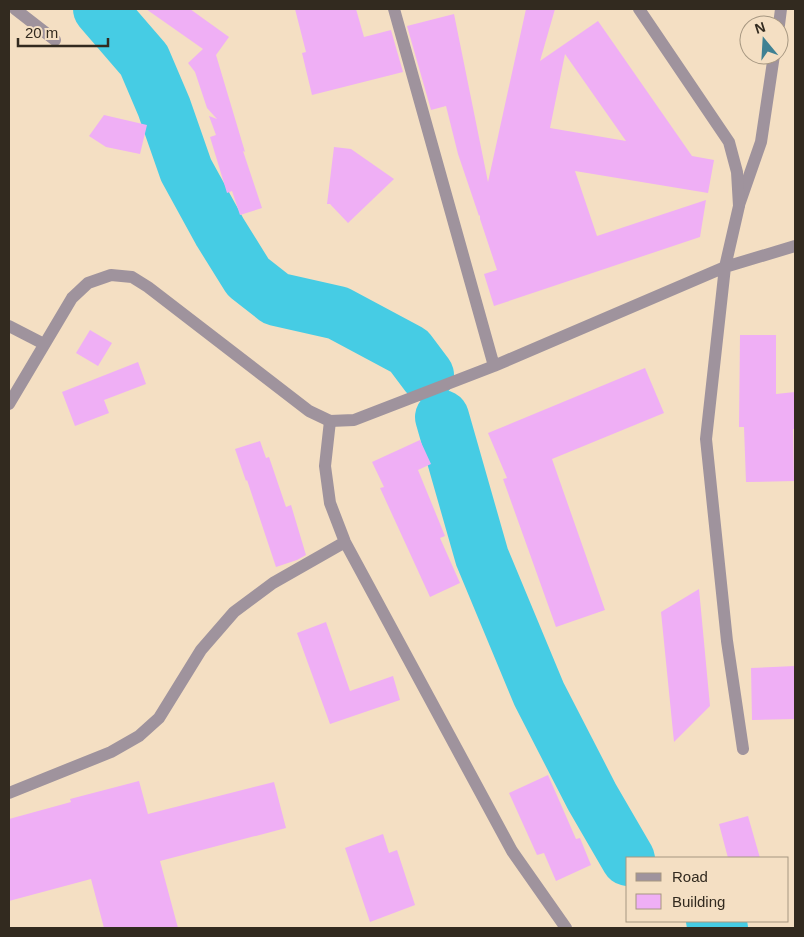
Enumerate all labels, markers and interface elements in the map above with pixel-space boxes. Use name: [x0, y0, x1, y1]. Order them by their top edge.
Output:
scale bar: [18, 15, 108, 47]
north arrow: [739, 15, 789, 65]
text: N: [753, 18, 767, 37]
text: 20 m: [25, 24, 58, 41]
legend: [626, 857, 789, 922]
text: Road: [672, 868, 708, 885]
text: Building: [672, 893, 725, 910]

